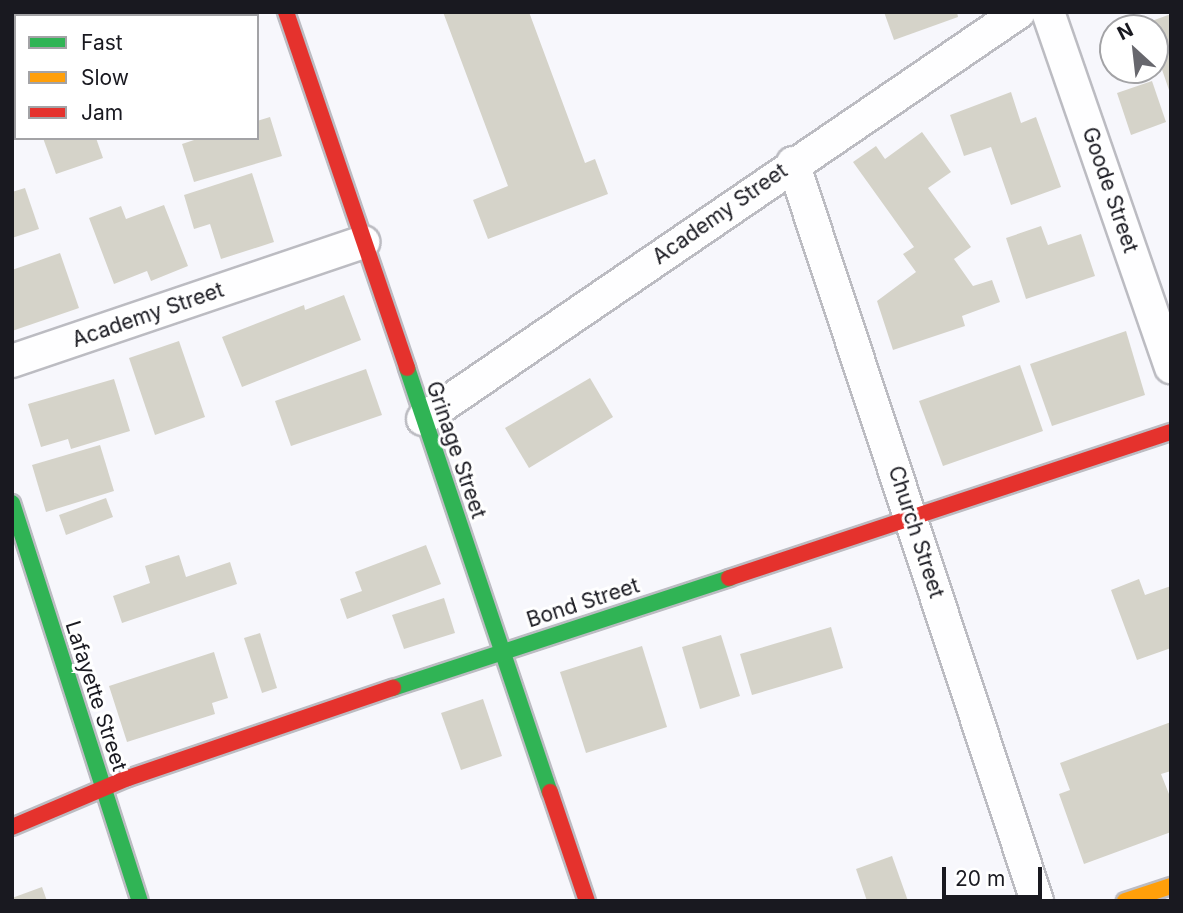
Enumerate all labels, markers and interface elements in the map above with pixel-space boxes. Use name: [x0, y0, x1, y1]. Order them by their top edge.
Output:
legend: [14, 14, 259, 140]
north arrow: [1099, 14, 1169, 84]
text: N: [1113, 18, 1137, 45]
text: Fast: [81, 30, 123, 55]
text: Slow: [81, 65, 129, 90]
text: Jam: [81, 100, 123, 125]
street label: Goode Street: [1077, 124, 1143, 256]
street label: Academy Street: [648, 158, 792, 270]
street label: Academy Street: [69, 277, 227, 353]
street label: Grinage Street: [421, 378, 491, 522]
street label: Church Street: [883, 463, 949, 601]
street label: Bond Street: [524, 573, 642, 633]
street label: Lafayette Street: [60, 618, 132, 774]
scale bar: [945, 853, 1045, 897]
text: 20 m: [955, 866, 1005, 891]

